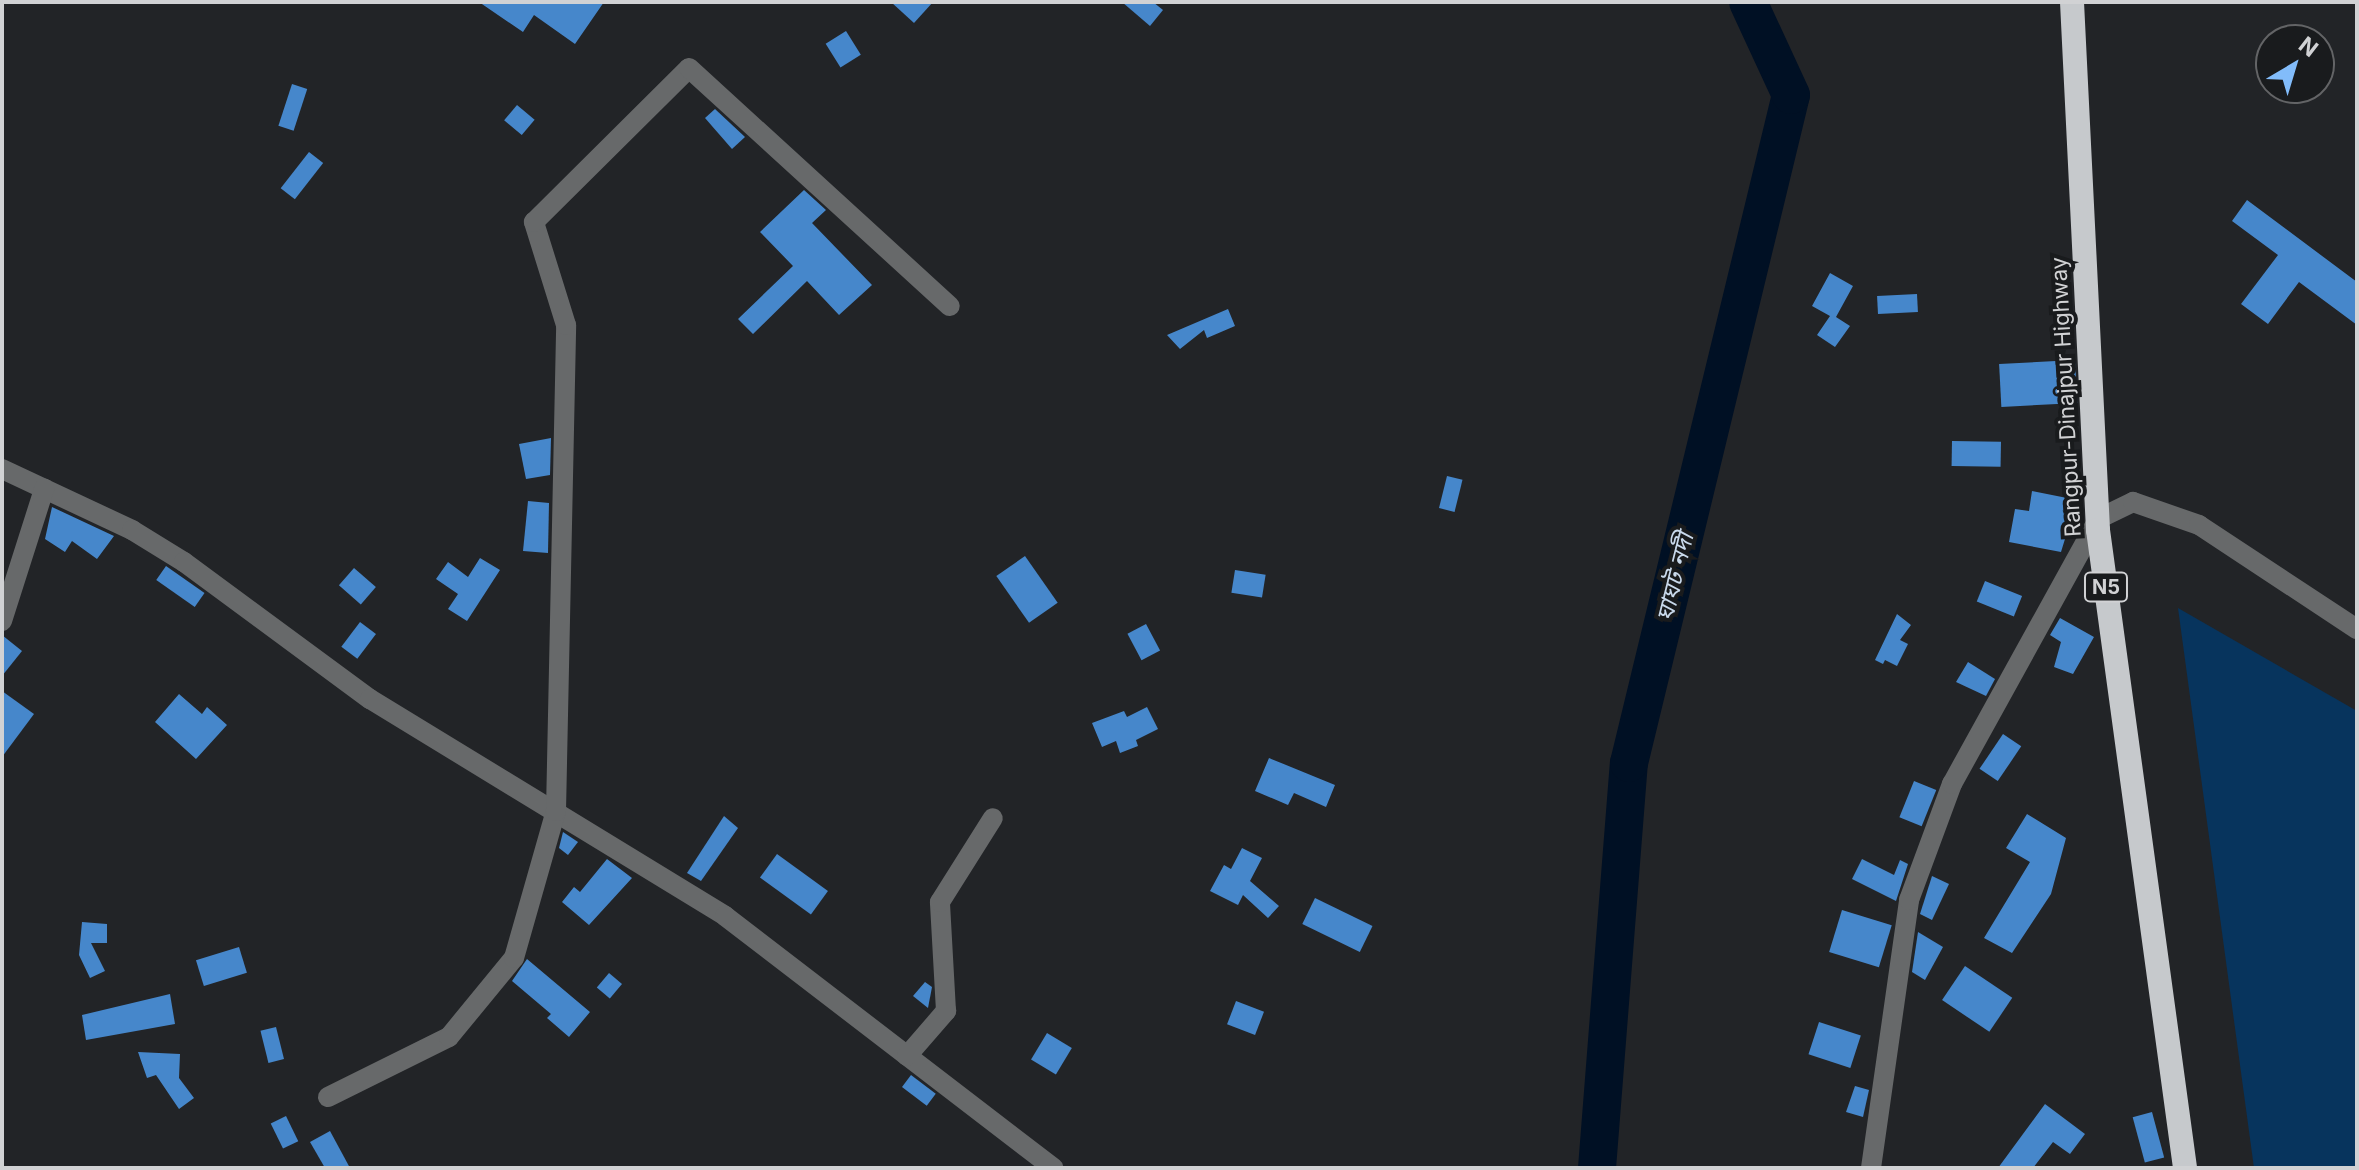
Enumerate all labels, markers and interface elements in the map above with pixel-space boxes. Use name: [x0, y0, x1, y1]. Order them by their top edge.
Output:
north arrow: [2255, 24, 2335, 104]
text: N: [2294, 31, 2323, 62]
street label: Rangpur-Dinajpur Highway: [2045, 256, 2087, 538]
water label: ঘাঘট নদী: [1650, 530, 1700, 624]
road number: N5: [2082, 571, 2130, 603]

